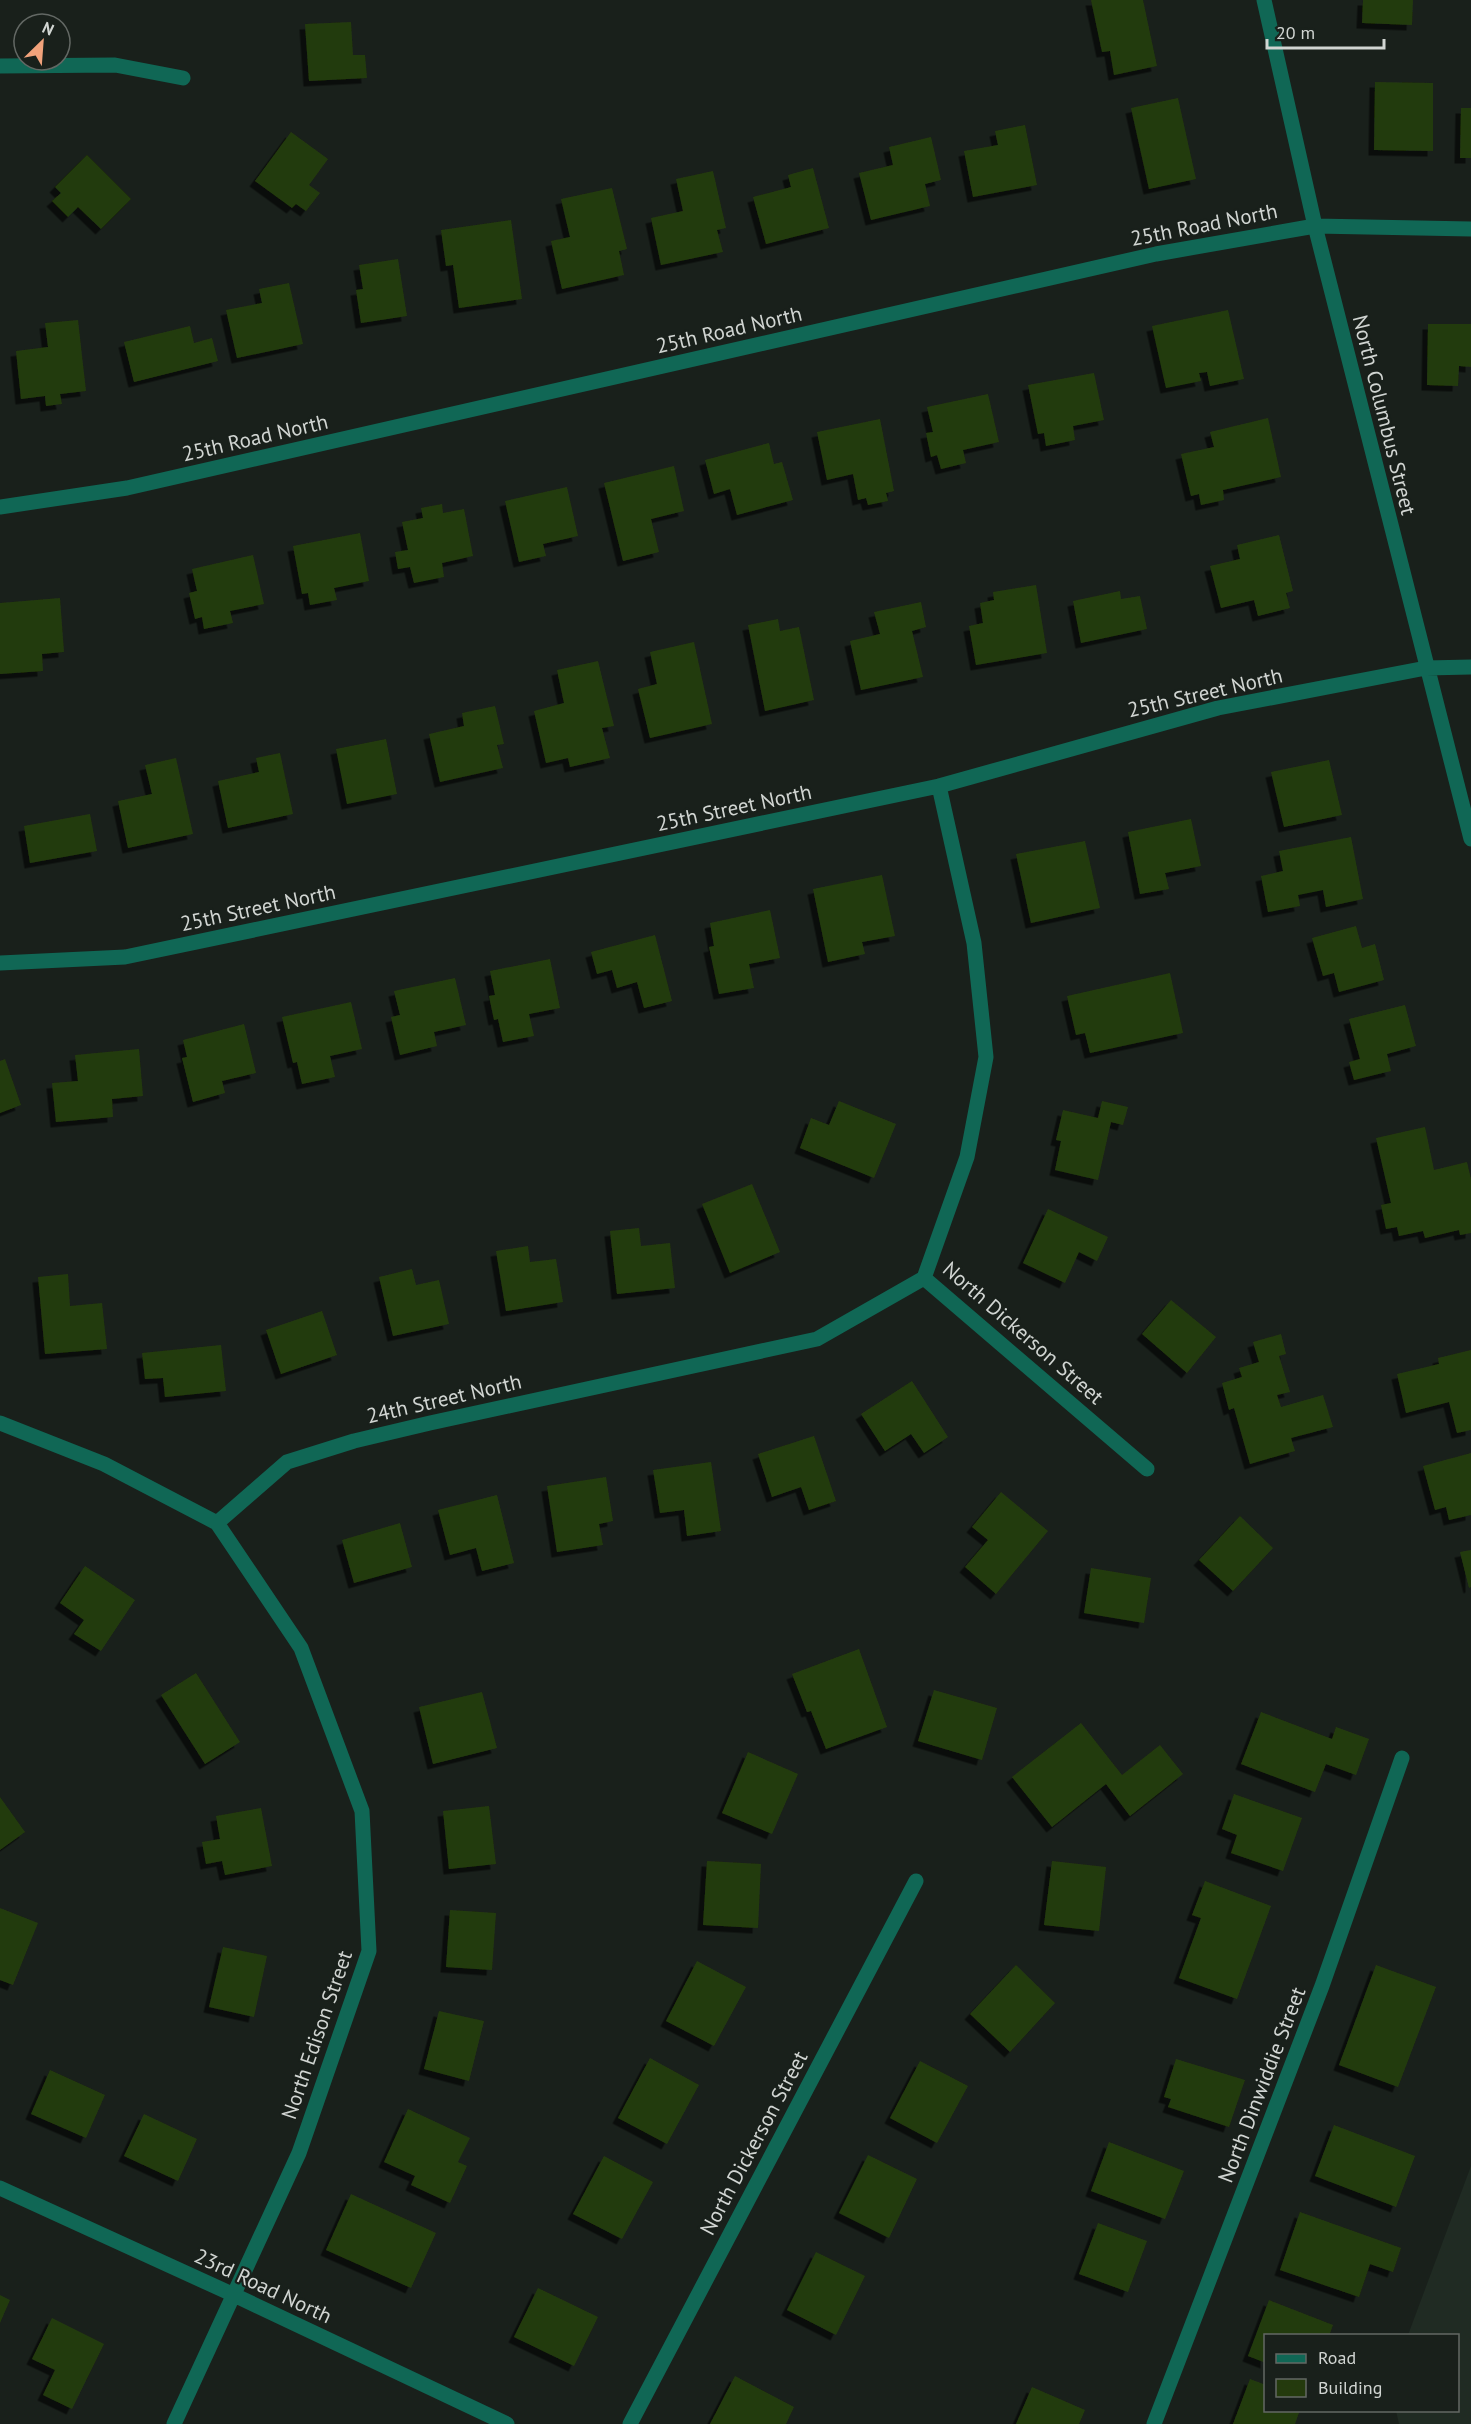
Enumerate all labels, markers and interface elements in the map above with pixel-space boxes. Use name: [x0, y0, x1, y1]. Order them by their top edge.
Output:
north arrow: [12, 12, 72, 72]
scale bar: [1267, 12, 1384, 50]
text: N: [39, 17, 57, 40]
text: 20 m: [1276, 21, 1315, 44]
street label: 25th Road North: [1128, 197, 1280, 252]
street label: 25th Road North: [653, 300, 804, 359]
street label: North Columbus Street: [1347, 312, 1422, 518]
street label: 25th Road North: [179, 408, 330, 467]
street label: 25th Street North: [1125, 662, 1285, 723]
street label: 25th Street North: [654, 778, 814, 837]
street label: 25th Street North: [178, 878, 338, 937]
street label: North Dickerson Street: [937, 1255, 1109, 1410]
street label: 24th Street North: [364, 1368, 524, 1429]
street label: North Edison Street: [275, 1947, 358, 2123]
street label: North Dinwiddie Street: [1212, 1983, 1311, 2186]
street label: North Dickerson Street: [694, 2046, 814, 2239]
street label: 23rd Road North: [190, 2242, 336, 2329]
legend: [1264, 2334, 1459, 2412]
text: Road: [1318, 2346, 1356, 2369]
text: Building: [1318, 2376, 1382, 2399]

